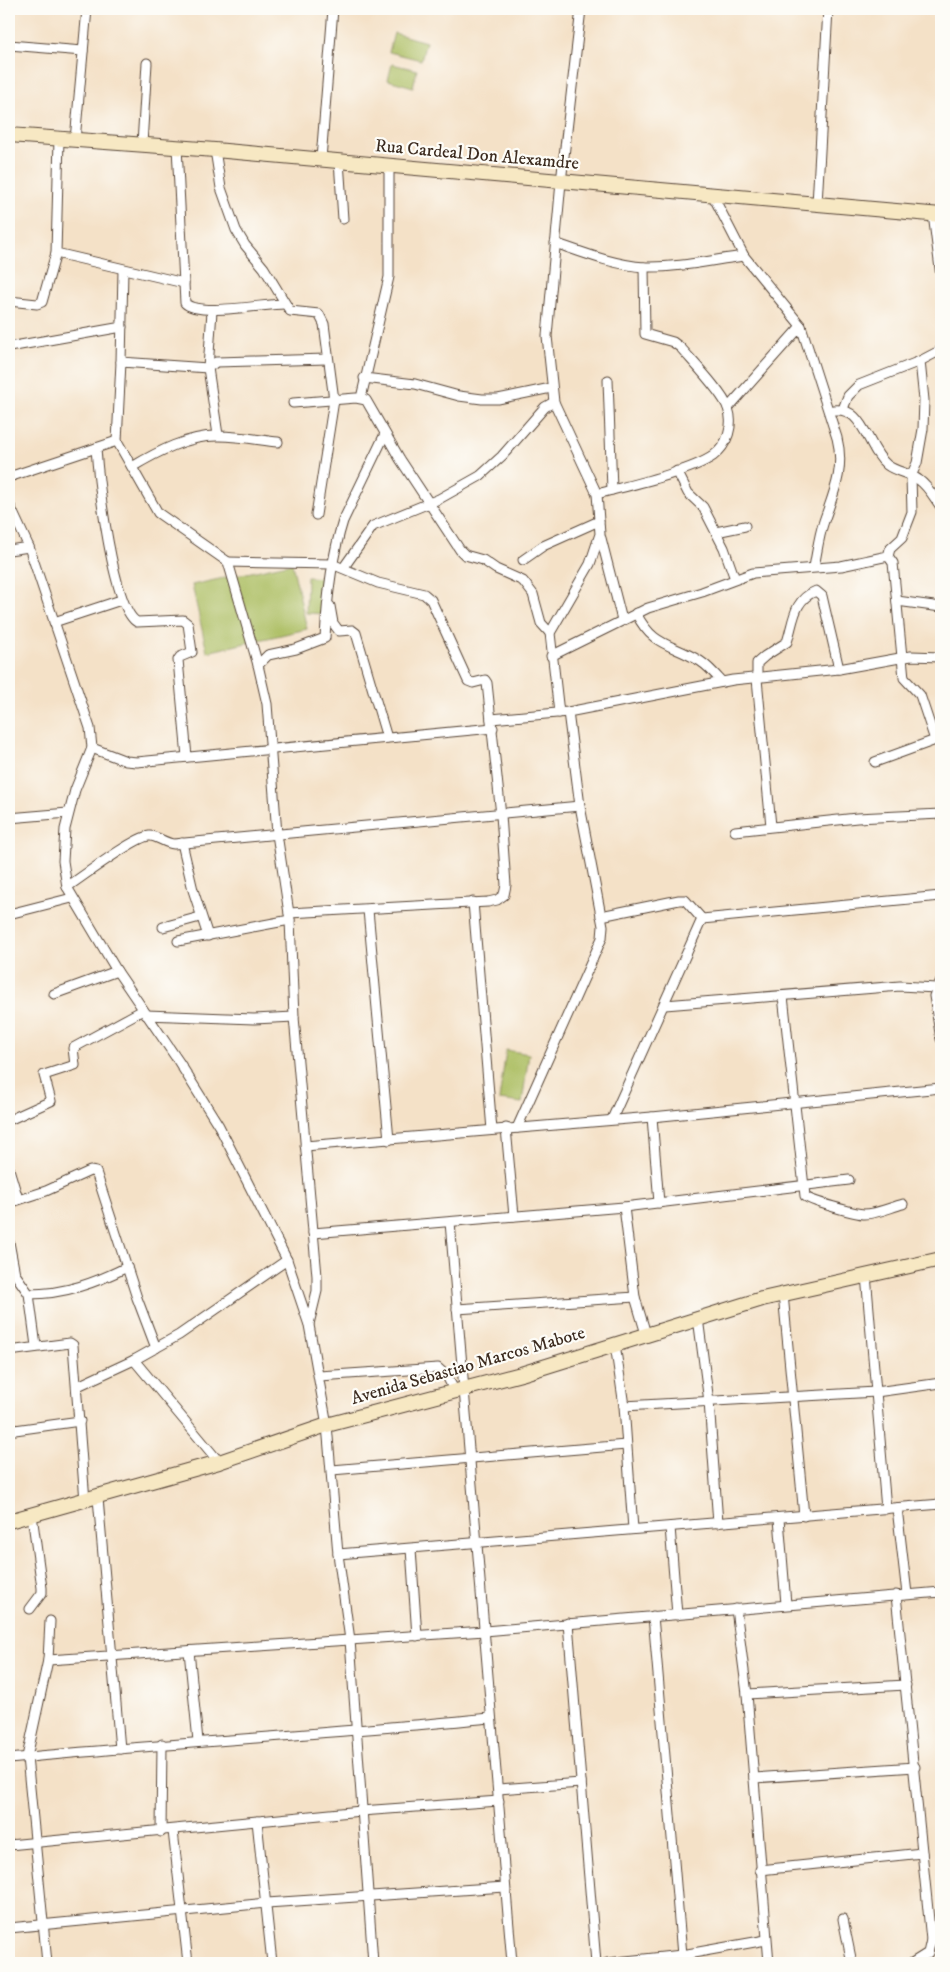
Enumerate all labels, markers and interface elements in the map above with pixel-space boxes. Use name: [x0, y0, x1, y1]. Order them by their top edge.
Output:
street label: Rua Cardeal Don Alexamdre: [374, 135, 580, 175]
street label: Avenida Sebastiao Marcos Mabote: [349, 1322, 587, 1410]

